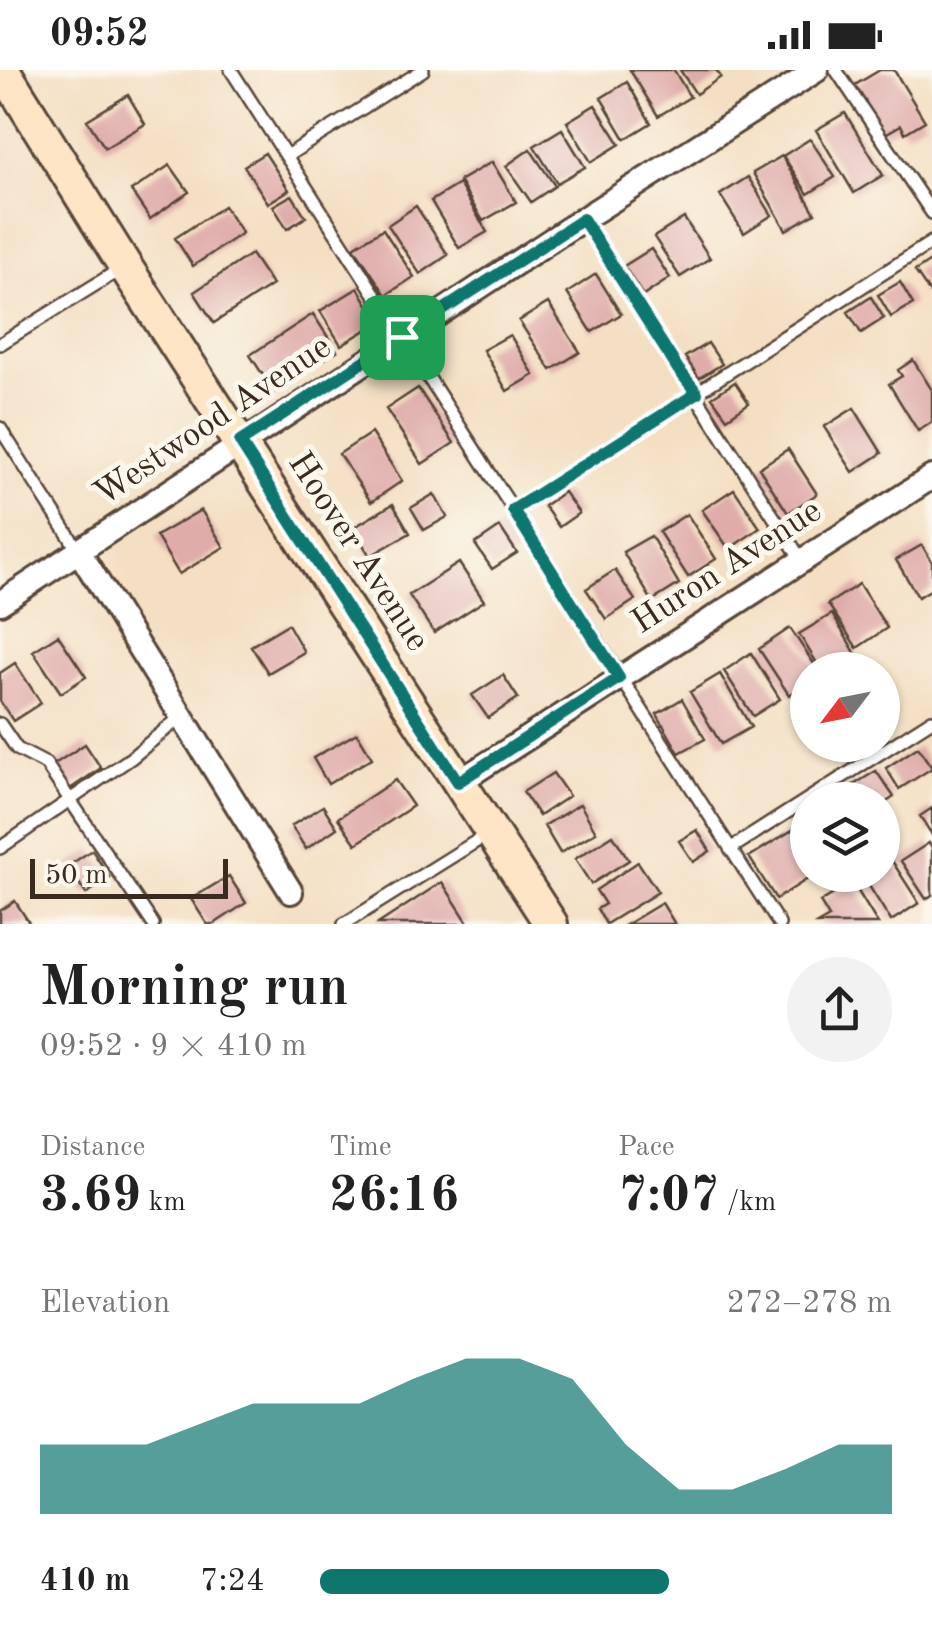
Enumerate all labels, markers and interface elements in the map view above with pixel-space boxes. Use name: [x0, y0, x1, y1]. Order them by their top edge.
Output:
text: 09:52: [50, 16, 149, 54]
pin: [360, 295, 445, 380]
icon: arrive: [375, 310, 430, 365]
street label: Westwood Avenue: [88, 329, 338, 513]
street label: Hoover Avenue: [281, 446, 435, 658]
street label: Huron Avenue: [626, 493, 828, 641]
north arrow: [790, 652, 900, 762]
map controls: [790, 652, 900, 892]
button: layers: [790, 782, 900, 892]
scale bar: [30, 854, 228, 898]
text: 50 m: [45, 862, 108, 890]
button: share: [787, 957, 892, 1062]
text: Morning run: [40, 962, 349, 1017]
text: 09:52 · 9 × 410 m: [40, 1031, 307, 1063]
text: Distance: [40, 1134, 145, 1162]
text: Time: [329, 1134, 392, 1162]
text: Pace: [618, 1134, 675, 1162]
text: 3.69: [40, 1172, 141, 1222]
text: 26:16: [329, 1172, 459, 1222]
text: 7:07: [618, 1172, 719, 1222]
text: km: [141, 1189, 186, 1217]
text: /km: [719, 1189, 776, 1217]
text: Elevation: [40, 1288, 170, 1320]
text: 272–278 m: [726, 1288, 892, 1320]
text: 410 m: [40, 1566, 130, 1598]
text: 7:24: [200, 1566, 265, 1598]

